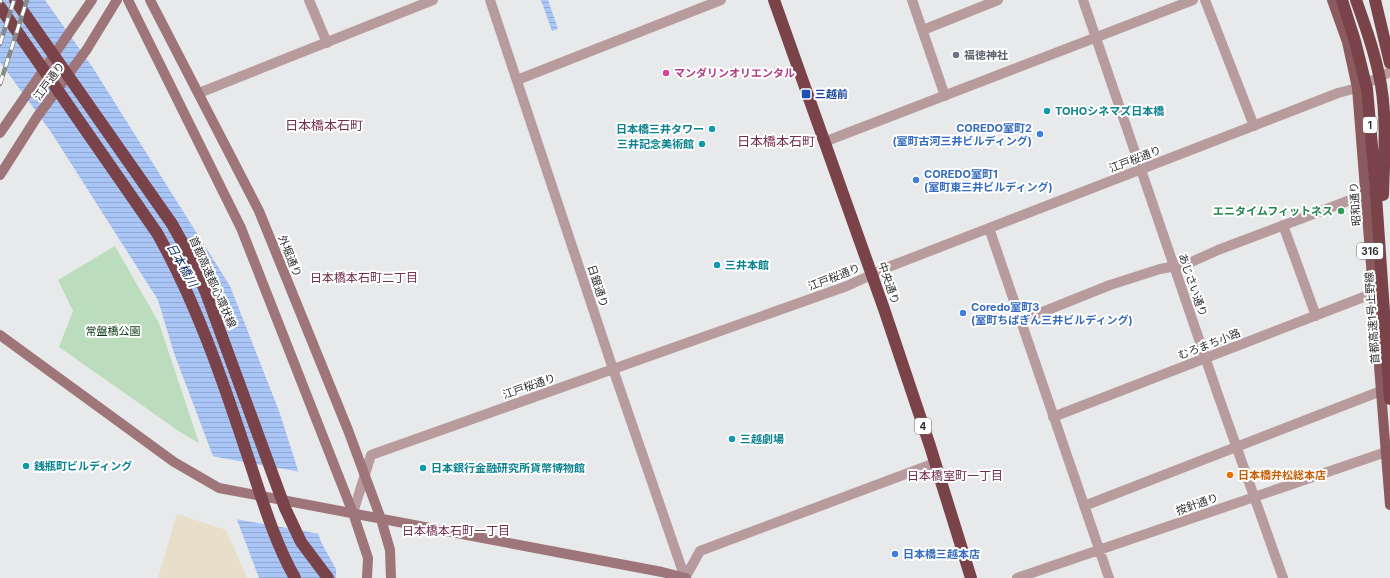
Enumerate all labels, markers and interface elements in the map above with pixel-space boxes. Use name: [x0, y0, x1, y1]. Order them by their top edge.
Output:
place label: 福徳神社: [964, 48, 1008, 62]
marker: 福徳神社: [951, 50, 961, 60]
street label: 江戸通り: [30, 59, 68, 103]
place label: マンダリンオリエンタル: [674, 66, 795, 80]
marker: マンダリンオリエンタル: [661, 68, 671, 78]
place label: 三越前: [815, 87, 848, 101]
marker: 三越前: [800, 88, 812, 100]
place label: TOHOシネマズ日本橋: [1055, 104, 1164, 118]
marker: TOHOシネマズ日本橋: [1042, 106, 1052, 116]
district label: 日本橋本石町: [285, 117, 363, 133]
road number: 1: [1363, 117, 1377, 133]
place label: COREDO室町2 (室町古河三井ビルディング): [892, 121, 1032, 148]
place label: 日本橋三井タワー: [616, 122, 704, 136]
marker: 日本橋三井タワー: [707, 124, 717, 134]
marker: COREDO室町2 (室町古河三井ビルディング): [1035, 129, 1045, 139]
district label: 日本橋本石町: [737, 133, 815, 149]
place label: 三井記念美術館: [617, 137, 694, 151]
marker: 三井記念美術館: [697, 139, 707, 149]
street label: 江戸桜通り: [1107, 143, 1163, 175]
place label: COREDO室町1 (室町東三井ビルディング): [924, 167, 1053, 194]
marker: COREDO室町1 (室町東三井ビルディング): [911, 175, 921, 185]
street label: 昭和通り: [1346, 182, 1364, 226]
place label: エニタイムフィットネス: [1213, 204, 1333, 218]
marker: エニタイムフィットネス: [1336, 206, 1346, 216]
street label: 外堀通り: [275, 233, 305, 279]
street label: 首都高速都心環状線: [186, 234, 240, 330]
water label: 日本橋川: [164, 240, 202, 291]
road number: 316: [1357, 243, 1383, 259]
street label: あじさい通り: [1176, 252, 1210, 318]
place label: 三井本館: [725, 258, 769, 272]
marker: 三井本館: [712, 260, 722, 270]
street label: 中央通り: [875, 260, 903, 306]
street label: 江戸桜通り: [806, 261, 862, 293]
street label: 日銀通り: [585, 263, 611, 309]
district label: 日本橋本石町二丁目: [310, 270, 418, 285]
street label: 首都高速1号上野線: [1362, 271, 1382, 365]
place label: Coredo室町3 (室町ちばぎん三井ビルディング): [971, 300, 1133, 327]
marker: Coredo室町3 (室町ちばぎん三井ビルディング): [958, 308, 968, 318]
park label: 常盤橋公園: [86, 324, 141, 338]
street label: むろまち小路: [1176, 326, 1242, 362]
street label: 江戸桜通り: [501, 370, 557, 402]
road number: 4: [915, 418, 931, 434]
place label: 三越劇場: [740, 432, 784, 446]
marker: 三越劇場: [727, 434, 737, 444]
place label: 銭瓶町ビルディング: [34, 459, 132, 473]
marker: 銭瓶町ビルディング: [21, 461, 31, 471]
place label: 日本銀行金融研究所貨幣博物館: [431, 461, 585, 475]
marker: 日本銀行金融研究所貨幣博物館: [418, 463, 428, 473]
district label: 日本橋室町一丁目: [907, 468, 1003, 483]
place label: 日本橋弁松総本店: [1238, 468, 1326, 482]
marker: 日本橋弁松総本店: [1225, 470, 1235, 480]
street label: 按針通り: [1174, 490, 1220, 518]
district label: 日本橋本石町一丁目: [402, 523, 510, 538]
place label: 日本橋三越本店: [903, 547, 980, 561]
marker: 日本橋三越本店: [890, 549, 900, 559]

